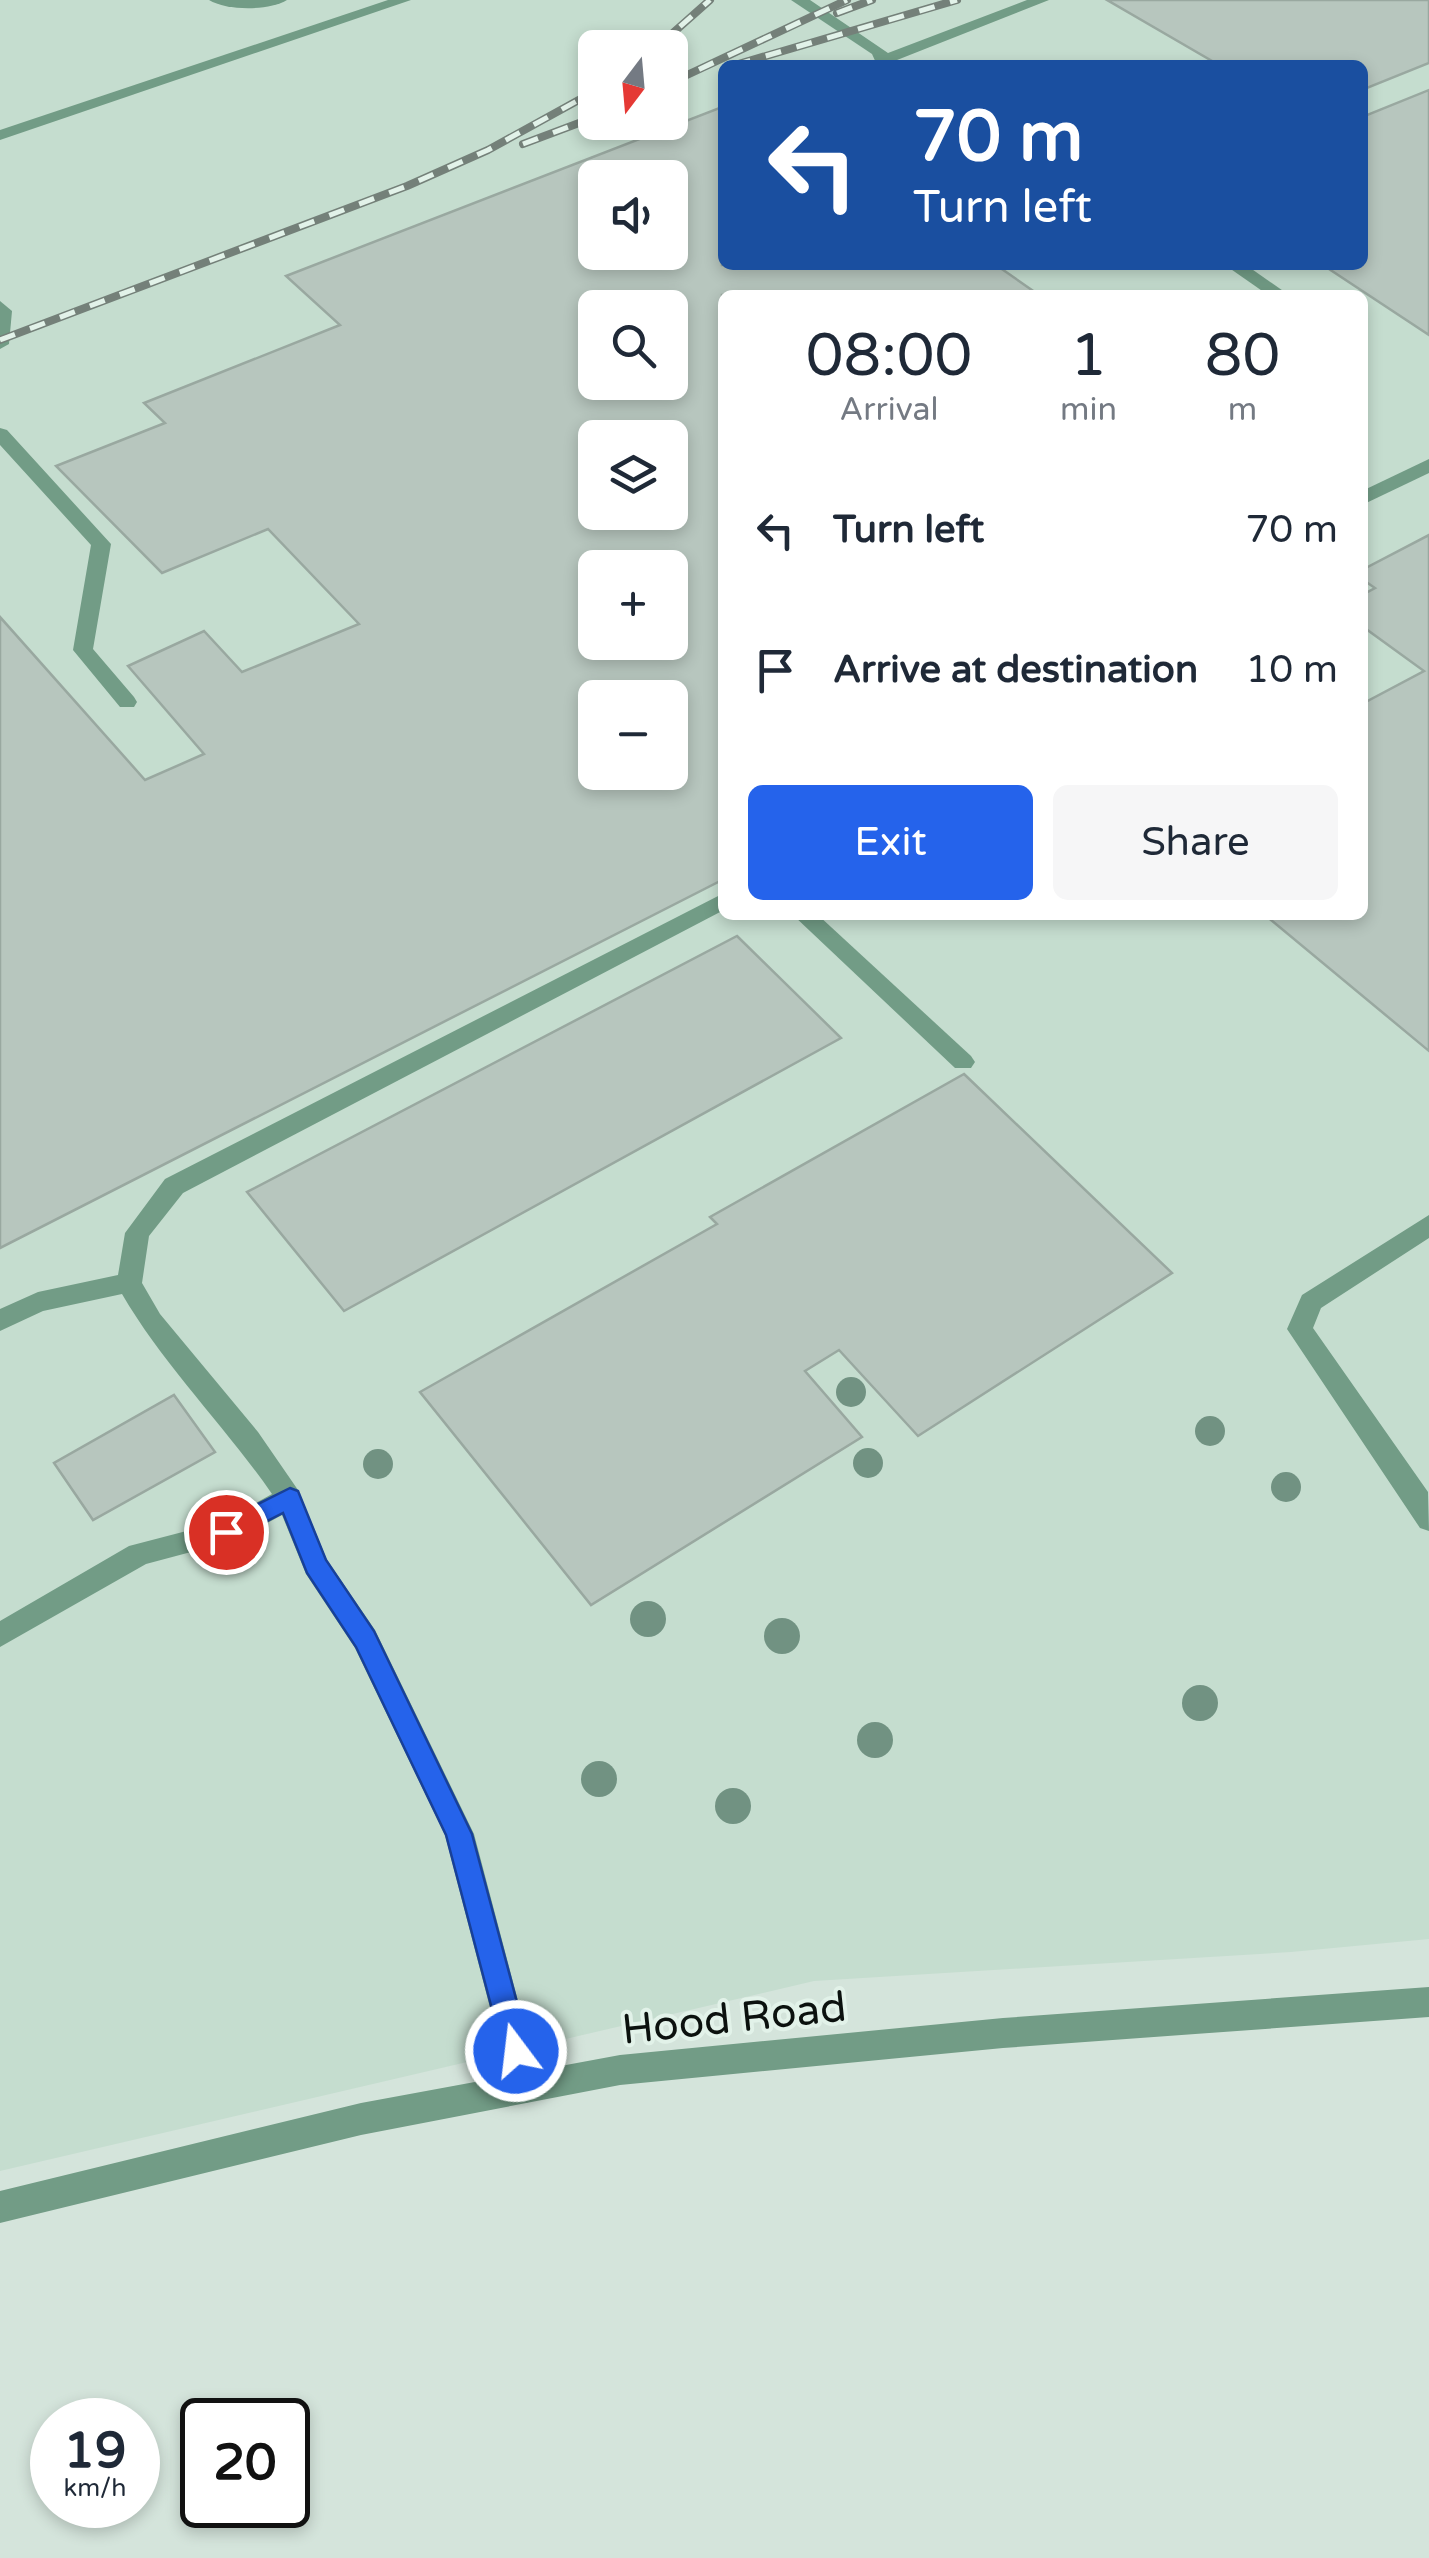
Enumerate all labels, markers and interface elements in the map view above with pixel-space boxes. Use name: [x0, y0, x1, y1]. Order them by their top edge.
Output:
north arrow: [578, 30, 688, 140]
map controls: [578, 30, 688, 790]
text: 70 m: [913, 96, 1083, 180]
icon: left: [748, 100, 878, 230]
button: sound: [578, 160, 688, 270]
text: Turn left: [913, 181, 1092, 235]
button: search: [578, 290, 688, 400]
text: 08:00: [806, 320, 972, 392]
text: 1: [1070, 320, 1107, 392]
text: 80: [1205, 320, 1280, 392]
text: Arrival: [840, 391, 938, 429]
text: min: [1060, 391, 1117, 429]
text: m: [1228, 391, 1257, 429]
button: layers: [578, 420, 688, 530]
icon: left: [748, 503, 803, 558]
text: Turn left: [833, 507, 984, 553]
text: 70 m: [1246, 507, 1338, 553]
button: +: [578, 550, 688, 660]
icon: arrive: [748, 643, 803, 698]
text: Arrive at destination: [833, 647, 1198, 693]
text: 10 m: [1246, 647, 1338, 693]
button: −: [578, 680, 688, 790]
button: Exit: [748, 785, 1033, 900]
button: Share: [1053, 785, 1338, 900]
pin: [184, 1490, 269, 1575]
icon: arrive: [199, 1505, 254, 1560]
street label: Hood Road: [620, 1981, 849, 2056]
position arrow: [464, 1999, 568, 2103]
speed limit sign: 20: [180, 2398, 310, 2528]
text: 19: [64, 2421, 126, 2481]
text: km/h: [64, 2473, 126, 2503]

